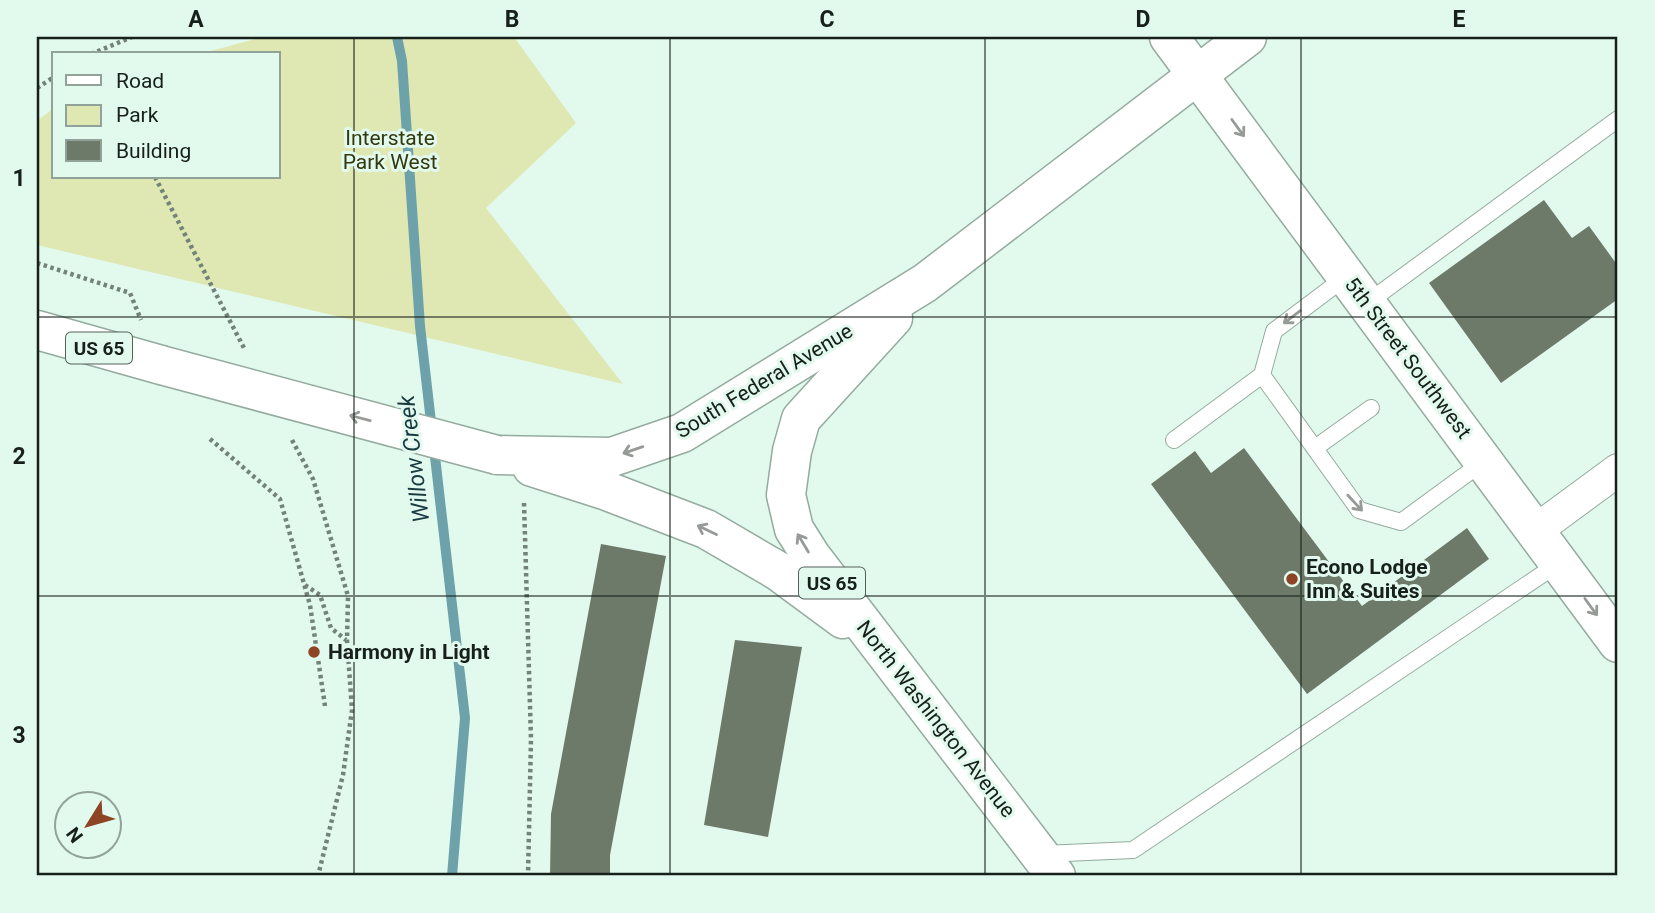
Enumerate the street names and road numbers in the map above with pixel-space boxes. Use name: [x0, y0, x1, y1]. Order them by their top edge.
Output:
street label: 5th Street Southwest: [1340, 273, 1476, 443]
street label: South Federal Avenue: [671, 319, 857, 443]
road number: US 65: [66, 332, 132, 364]
road number: US 65: [799, 568, 865, 598]
street label: North Washington Avenue: [852, 616, 1020, 822]

